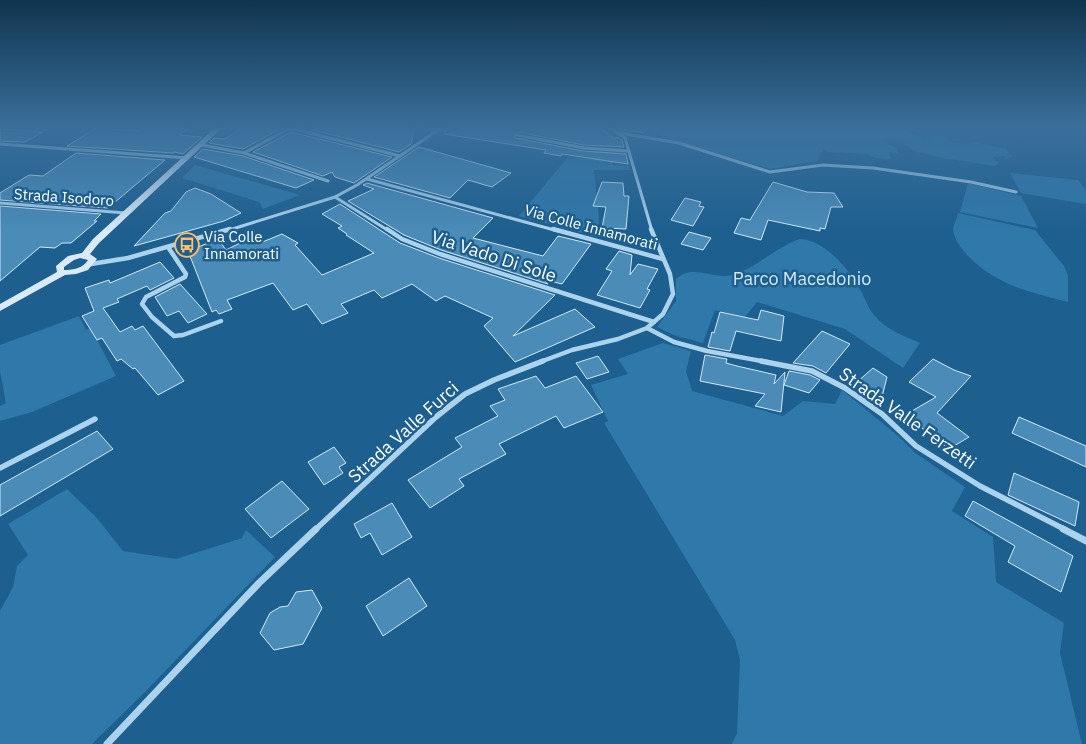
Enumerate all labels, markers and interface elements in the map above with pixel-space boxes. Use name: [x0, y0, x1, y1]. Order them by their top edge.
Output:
street label: Strada Isodoro: [13, 184, 115, 210]
street label: Via Colle Innamorati: [522, 200, 660, 254]
street label: Via Vado Di Sole: [429, 225, 560, 287]
place label: Via Colle Innamorati: [204, 227, 279, 263]
bus stop icon: Via Colle Innamorati: [174, 232, 200, 258]
park label: Parco Macedonio: [733, 267, 871, 290]
street label: Strada Valle Ferzetti: [835, 362, 981, 474]
street label: Strada Valle Furci: [343, 376, 463, 488]

